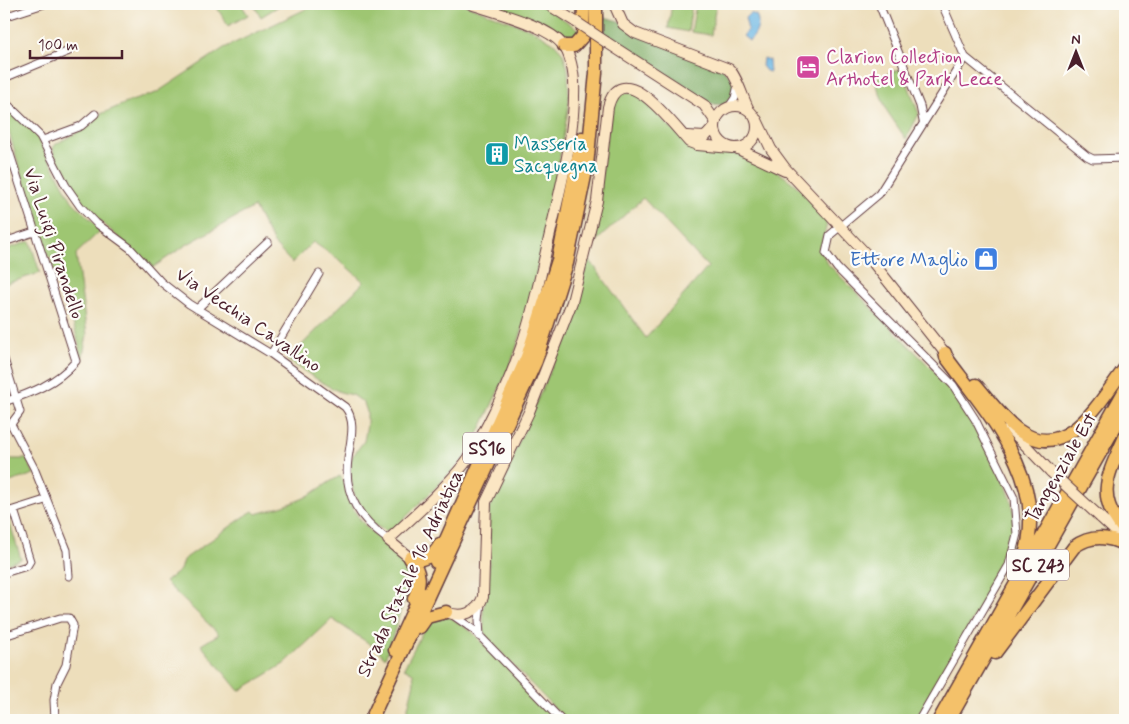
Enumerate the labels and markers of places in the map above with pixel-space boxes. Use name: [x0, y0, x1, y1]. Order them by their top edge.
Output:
place label: Clarion Collection Arthotel & Park Lecce: [826, 45, 1003, 92]
hotel icon: Clarion Collection Arthotel & Park Lecce: [795, 54, 821, 80]
place label: Masseria Sacquegna: [514, 132, 598, 180]
building icon: Masseria Sacquegna: [484, 141, 510, 167]
shop icon: Ettore Maglio: [973, 246, 999, 272]
place label: Ettore Maglio: [850, 248, 968, 275]

